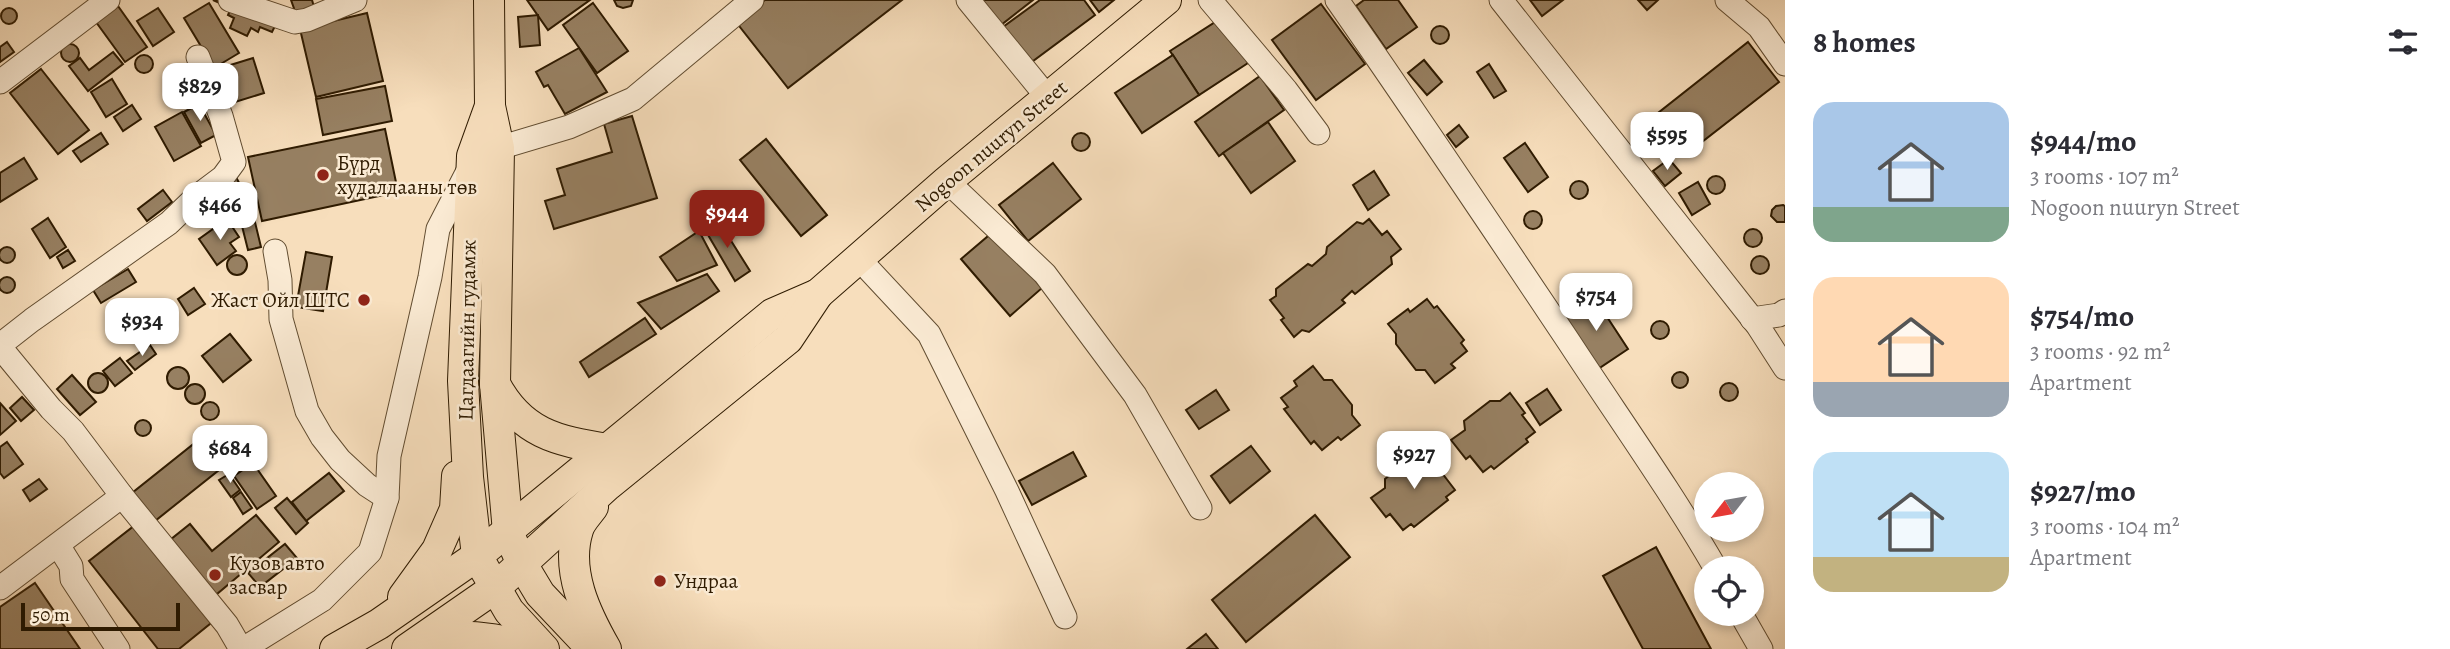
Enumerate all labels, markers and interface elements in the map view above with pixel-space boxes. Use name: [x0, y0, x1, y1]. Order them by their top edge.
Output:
text: 8 homes: [1813, 22, 1916, 62]
icon: filters: [2384, 23, 2422, 61]
pin: $829: [159, 64, 241, 123]
text: $829: [178, 70, 222, 101]
street label: Nogoon nuuryn Street: [909, 74, 1073, 218]
pin: $595: [1626, 113, 1708, 172]
text: $595: [1646, 119, 1688, 150]
text: $944/mo: [2030, 121, 2137, 161]
icon: home: [1869, 130, 1953, 214]
place label: Бүрд худалдааны төв: [337, 149, 477, 201]
text: 3 rooms · 107 m²: [2030, 161, 2179, 192]
marker: Бүрд худалдааны төв: [315, 167, 331, 183]
pin: $466: [179, 182, 261, 242]
text: $466: [198, 189, 242, 220]
pin: $944: [686, 190, 768, 250]
text: Nogoon nuuryn Street: [2030, 192, 2240, 223]
text: $944: [706, 197, 749, 228]
street label: Цагдаагийн гудамж: [451, 239, 483, 421]
pin: $754: [1555, 274, 1637, 333]
text: $754: [1575, 280, 1617, 311]
place label: Жаст Ойл ШТС: [211, 286, 350, 314]
marker: Жаст Ойл ШТС: [356, 292, 372, 308]
text: $754/mo: [2030, 296, 2134, 336]
pin: $934: [101, 298, 183, 358]
text: $934: [121, 305, 163, 336]
icon: home: [1869, 305, 1953, 389]
text: 3 rooms · 92 m²: [2030, 336, 2170, 367]
text: Apartment: [2030, 367, 2132, 398]
pin: $684: [189, 426, 271, 485]
text: $684: [208, 432, 252, 463]
pin: $927: [1373, 432, 1455, 491]
text: $927: [1393, 438, 1435, 469]
text: $927/mo: [2030, 471, 2136, 511]
north arrow: [1694, 472, 1764, 542]
map controls: [1694, 472, 1764, 626]
icon: home: [1869, 480, 1953, 564]
text: 3 rooms · 104 m²: [2030, 511, 2179, 542]
text: Apartment: [2030, 542, 2132, 573]
place label: Кузов авто засвар: [229, 549, 325, 601]
button: locate: [1694, 556, 1764, 626]
marker: Кузов авто засвар: [207, 567, 223, 583]
place label: Ундраа: [674, 567, 739, 595]
marker: Ундраа: [652, 573, 668, 589]
scale bar: [21, 600, 180, 632]
text: 50 m: [32, 602, 70, 628]

